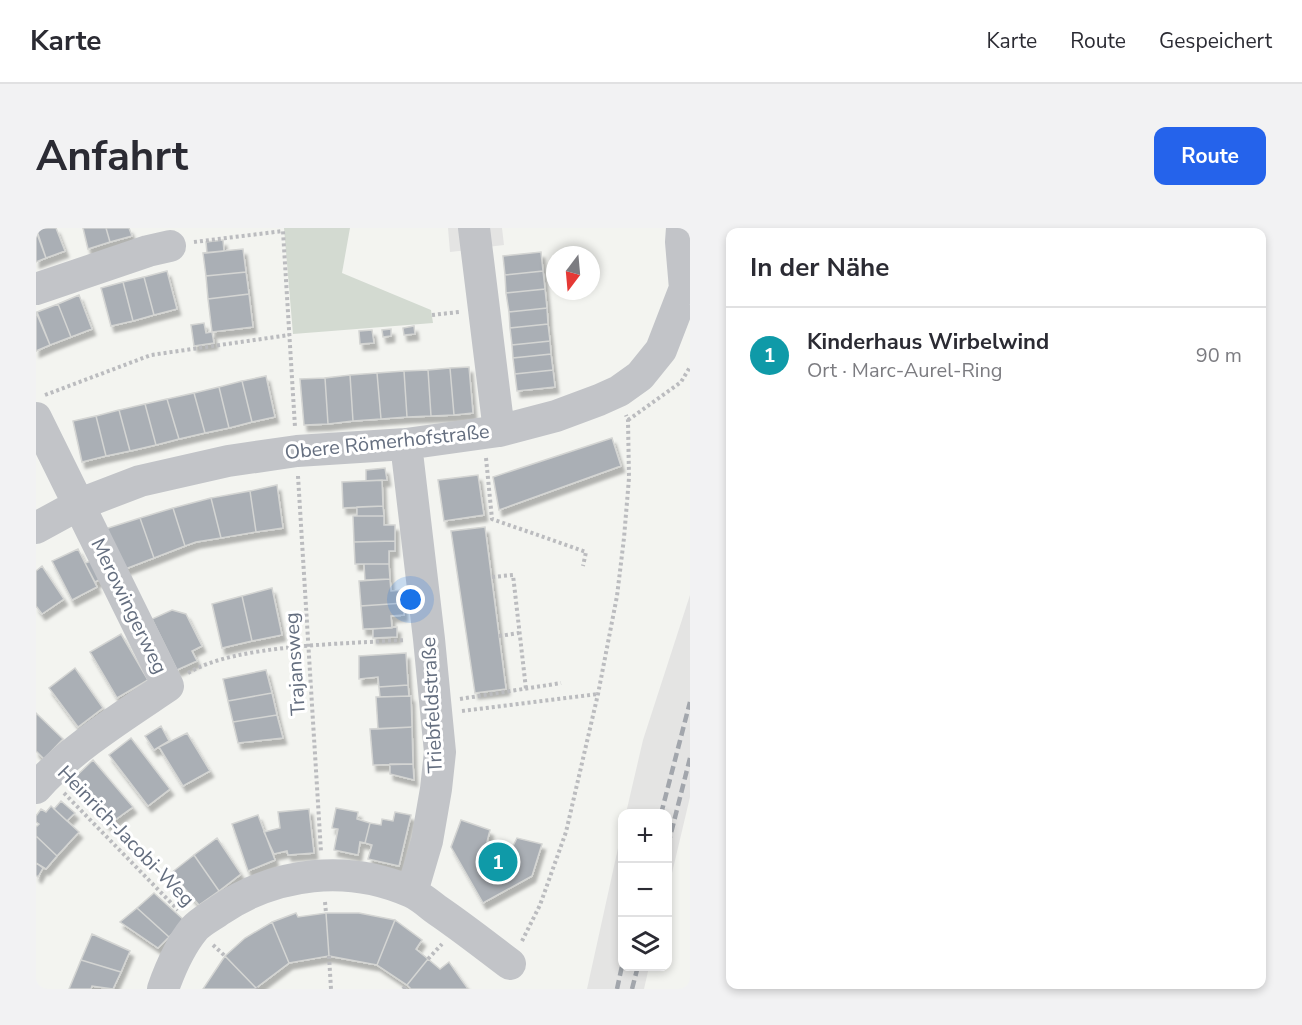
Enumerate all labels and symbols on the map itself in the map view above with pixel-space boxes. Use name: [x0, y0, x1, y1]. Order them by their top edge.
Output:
north arrow: [546, 246, 600, 300]
street label: Obere Römerhofstraße: [283, 418, 491, 466]
street label: Merowingerweg: [84, 534, 174, 678]
your location: [396, 585, 425, 614]
street label: Trajansweg: [278, 612, 312, 716]
street label: Triebfeldstraße: [415, 636, 449, 774]
street label: Heinrich-Jacobi-Weg: [52, 760, 200, 912]
pin: 1: [478, 840, 518, 884]

